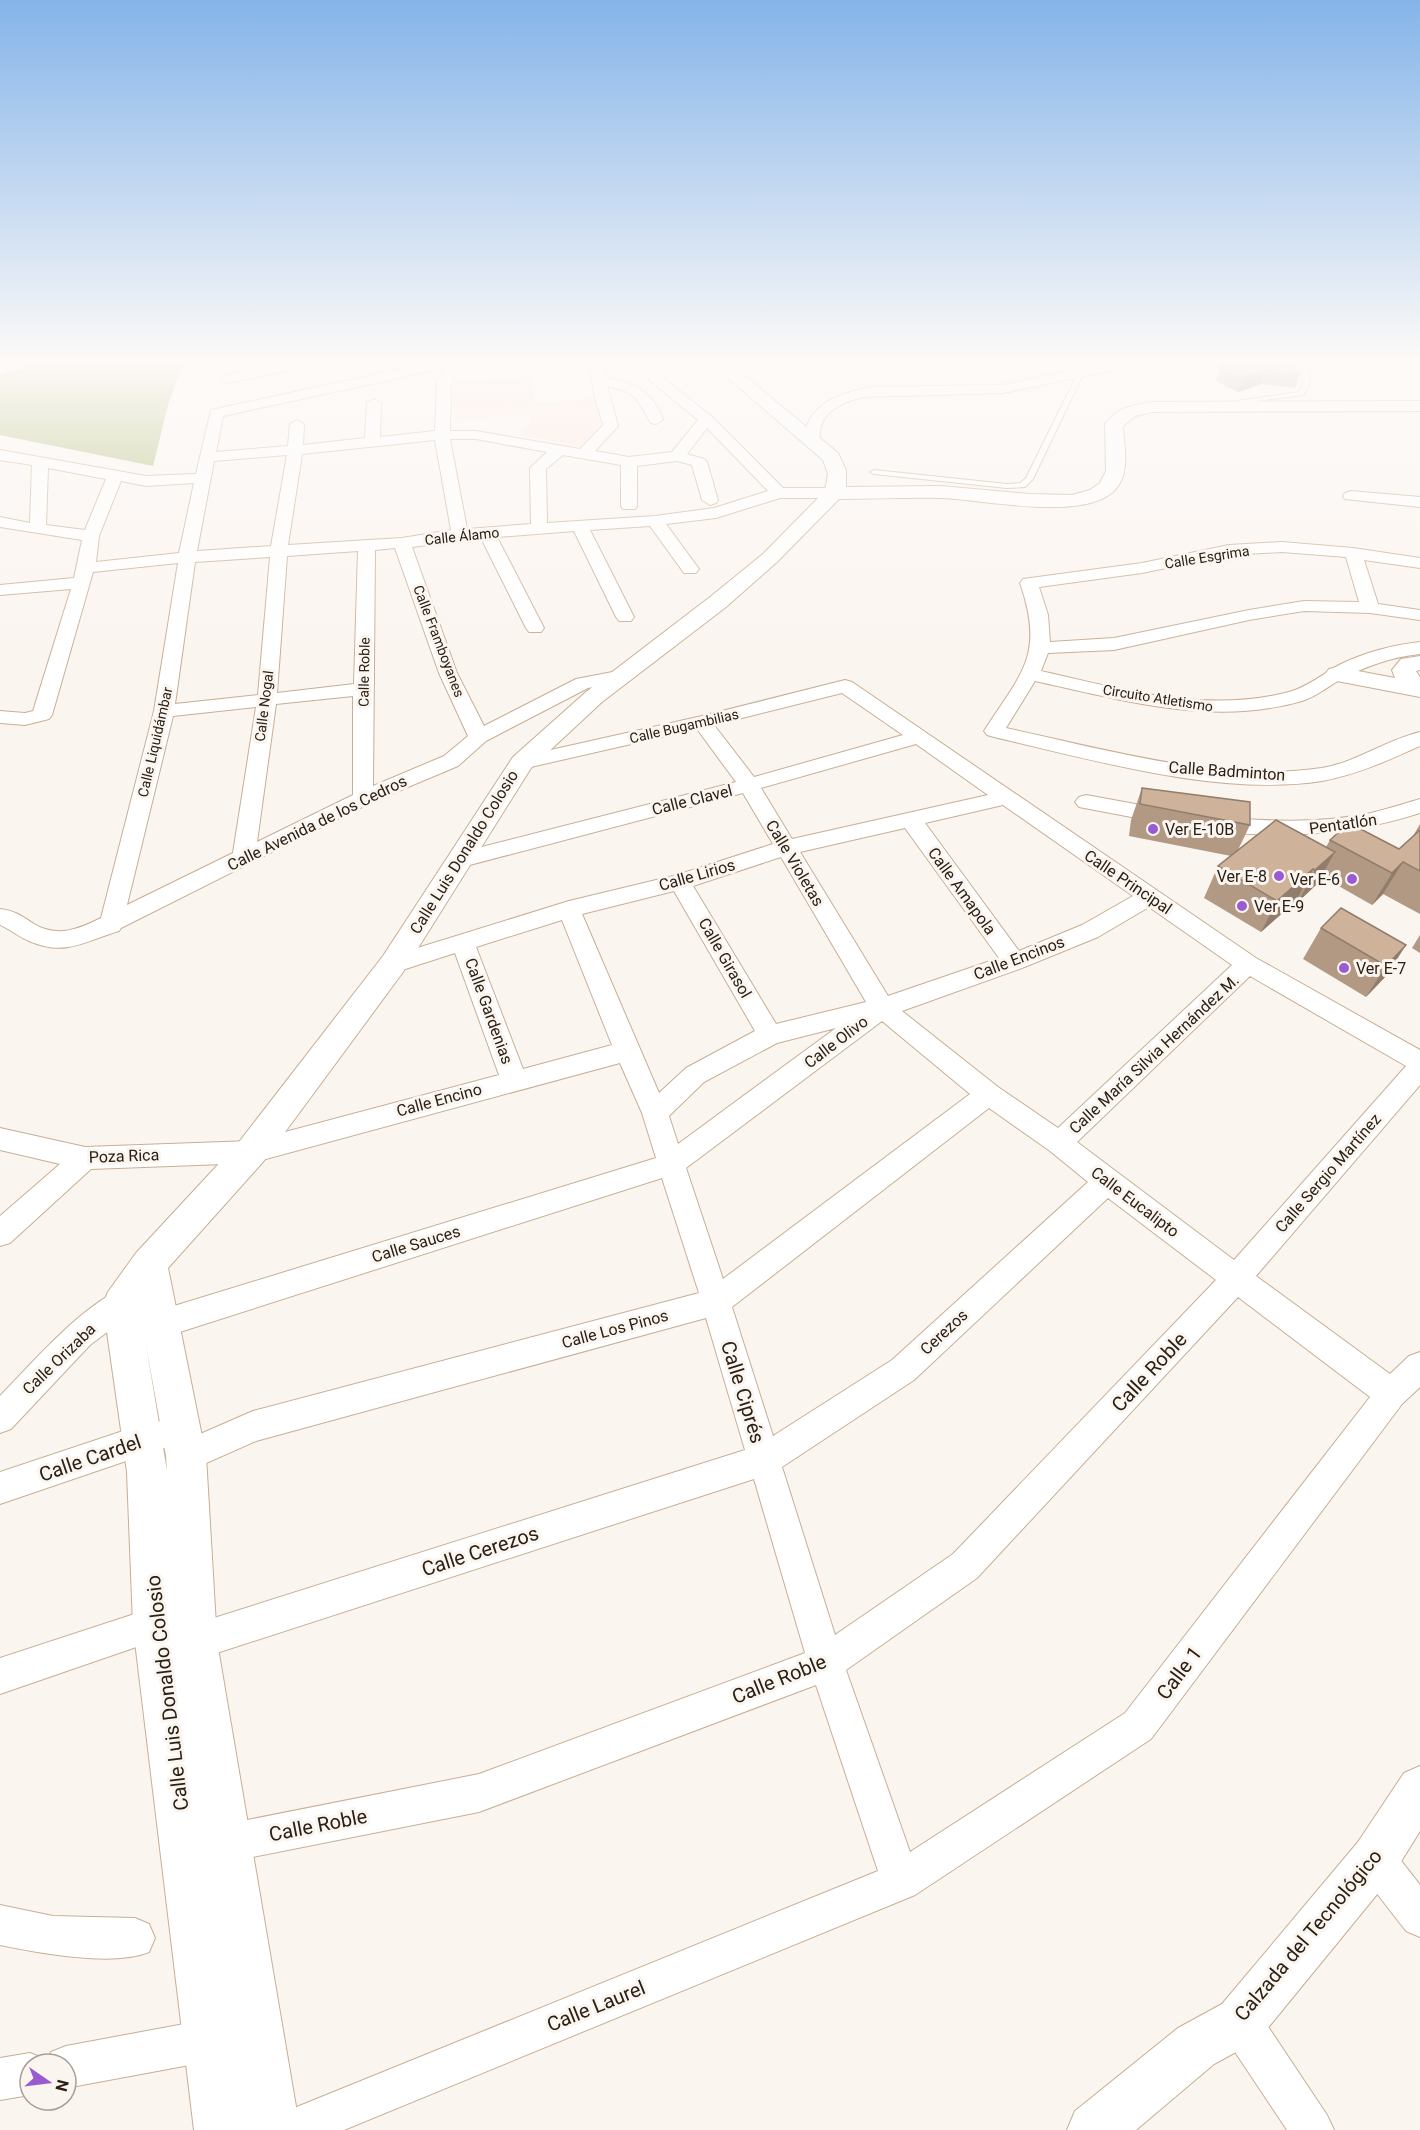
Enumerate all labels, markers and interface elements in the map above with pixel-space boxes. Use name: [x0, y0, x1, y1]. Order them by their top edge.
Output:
street label: Calle Álamo: [424, 523, 500, 548]
street label: Calle Esgrima: [1164, 542, 1250, 572]
street label: Calle Framboyanes: [410, 583, 468, 699]
street label: Calle Roble: [355, 637, 373, 707]
street label: Calle Nogal: [252, 670, 276, 742]
street label: Circuito Atletismo: [1102, 681, 1214, 715]
street label: Calle Liquidámbar: [135, 685, 176, 799]
street label: Calle Bugambilias: [628, 706, 740, 746]
street label: Calle Badminton: [1168, 757, 1286, 785]
street label: Calle Luis Donaldo Colosio: [406, 767, 522, 937]
street label: Calle Avenida de los Cedros: [224, 771, 410, 875]
street label: Calle Clavel: [650, 781, 734, 819]
street label: Pentatlón: [1308, 810, 1378, 838]
street label: Calle Violetas: [762, 816, 828, 910]
place label: Ver E-10B: [1165, 820, 1234, 839]
marker: Ver E-10B: [1146, 822, 1160, 836]
street label: Calle Amapola: [924, 844, 1000, 938]
street label: Calle Principal: [1081, 846, 1175, 918]
street label: Calle Lirios: [657, 855, 737, 895]
place label: Ver E-8: [1217, 867, 1267, 886]
marker: Ver E-8: [1272, 869, 1286, 883]
place label: Ver E-6: [1290, 870, 1340, 889]
marker: Ver E-6: [1345, 872, 1359, 886]
place label: Ver E-9: [1254, 897, 1304, 916]
marker: Ver E-9: [1235, 899, 1249, 913]
street label: Calle Girasol: [694, 915, 756, 1001]
street label: Calle Encinos: [971, 932, 1067, 984]
street label: Calle Gardenias: [461, 955, 517, 1067]
place label: Ver E-7: [1356, 959, 1406, 978]
marker: Ver E-7: [1337, 961, 1351, 975]
street label: Calle María Silvia Hernández M.: [1065, 970, 1243, 1138]
street label: Calle Olivo: [800, 1012, 872, 1072]
street label: Calle Encino: [394, 1079, 484, 1121]
street label: Calle Sergio Martínez: [1271, 1110, 1385, 1236]
street label: Poza Rica: [88, 1145, 160, 1167]
street label: Calle Eucalipto: [1087, 1163, 1183, 1241]
street label: Calle Sauces: [369, 1222, 463, 1266]
street label: Cerezos: [916, 1305, 972, 1359]
street label: Calle Los Pinos: [560, 1306, 670, 1352]
street label: Calle Orizaba: [19, 1320, 99, 1398]
street label: Calle Roble: [1106, 1327, 1192, 1417]
street label: Calle Ciprés: [716, 1338, 770, 1446]
street label: Calle Cardel: [36, 1429, 144, 1487]
street label: Calle Cerezos: [419, 1521, 541, 1581]
street label: Calle Luis Donaldo Colosio: [141, 1574, 193, 1812]
street label: Calle 1: [1151, 1642, 1207, 1704]
street label: Calle Roble: [728, 1649, 830, 1709]
street label: Calle Roble: [267, 1804, 369, 1846]
street label: Calzada del Tecnológico: [1229, 1844, 1387, 2026]
street label: Calle Laurel: [543, 1975, 649, 2037]
north arrow: [18, 2052, 78, 2112]
text: N: [51, 2078, 73, 2093]

